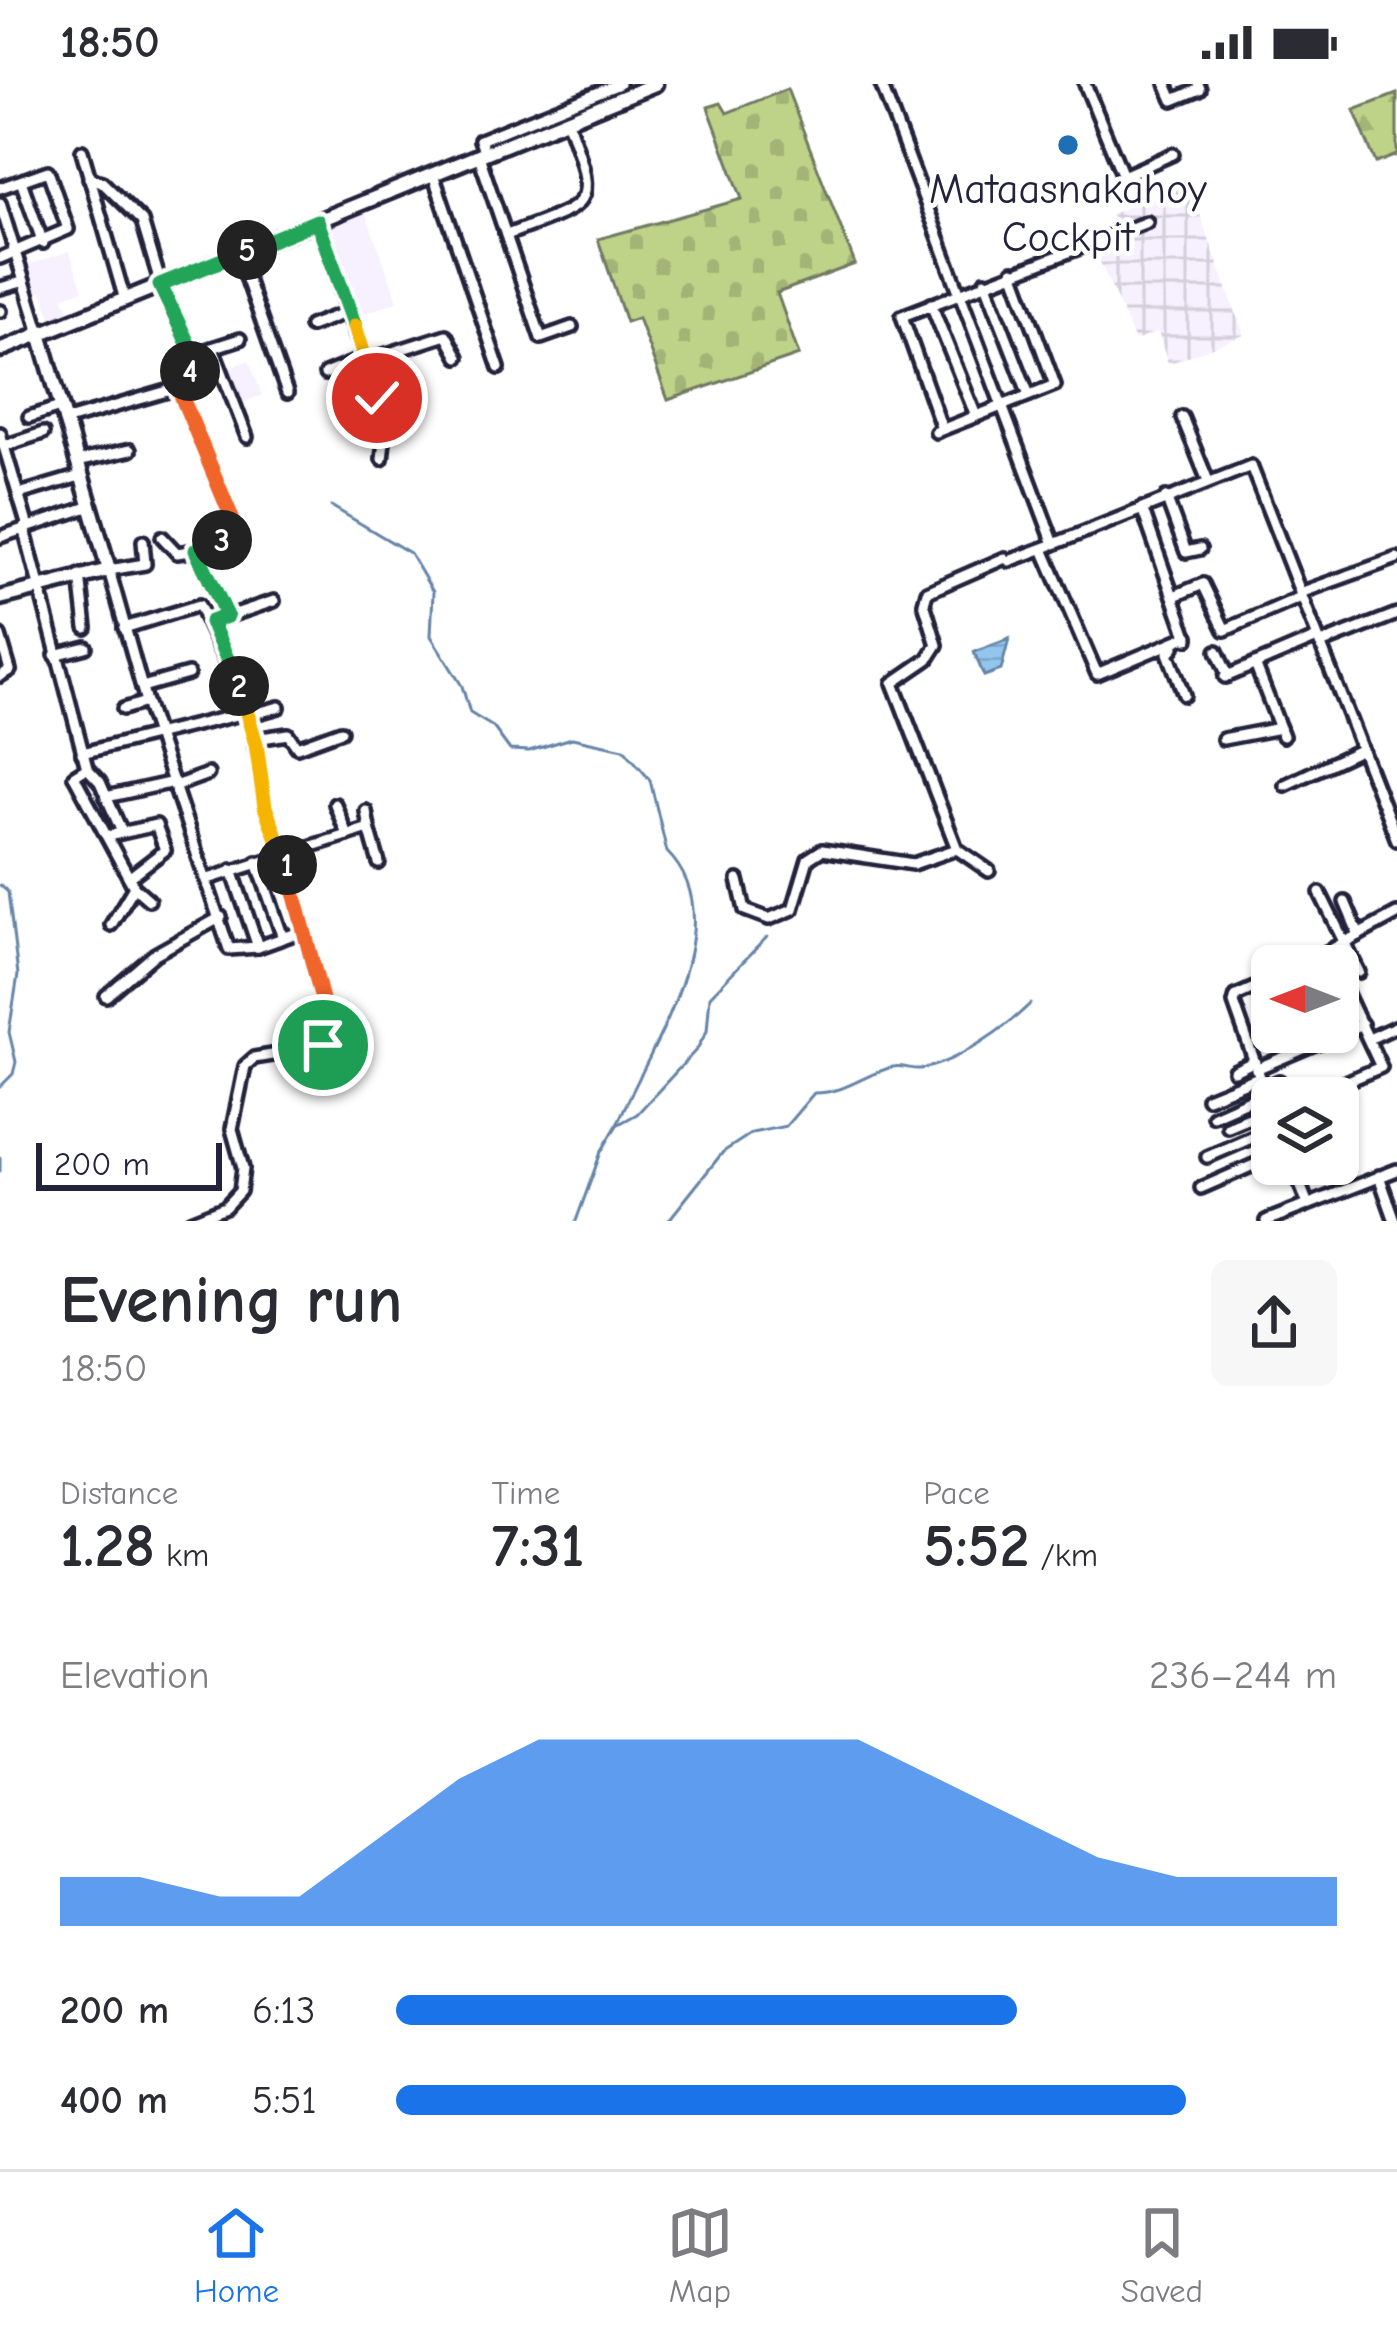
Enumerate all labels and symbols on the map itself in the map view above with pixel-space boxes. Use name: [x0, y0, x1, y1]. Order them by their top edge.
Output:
marker: Mataasnakahoy Cockpit: [1055, 132, 1081, 158]
place label: Mataasnakahoy Cockpit: [929, 165, 1207, 262]
pin: 5: [217, 220, 277, 280]
pin: 4: [160, 341, 220, 401]
pin: [326, 347, 428, 449]
pin: 3: [192, 510, 252, 570]
pin: 2: [209, 656, 269, 716]
pin: 1: [257, 835, 317, 895]
north arrow: [1251, 945, 1359, 1053]
pin: [272, 994, 374, 1096]
scale bar: [36, 1137, 222, 1190]

